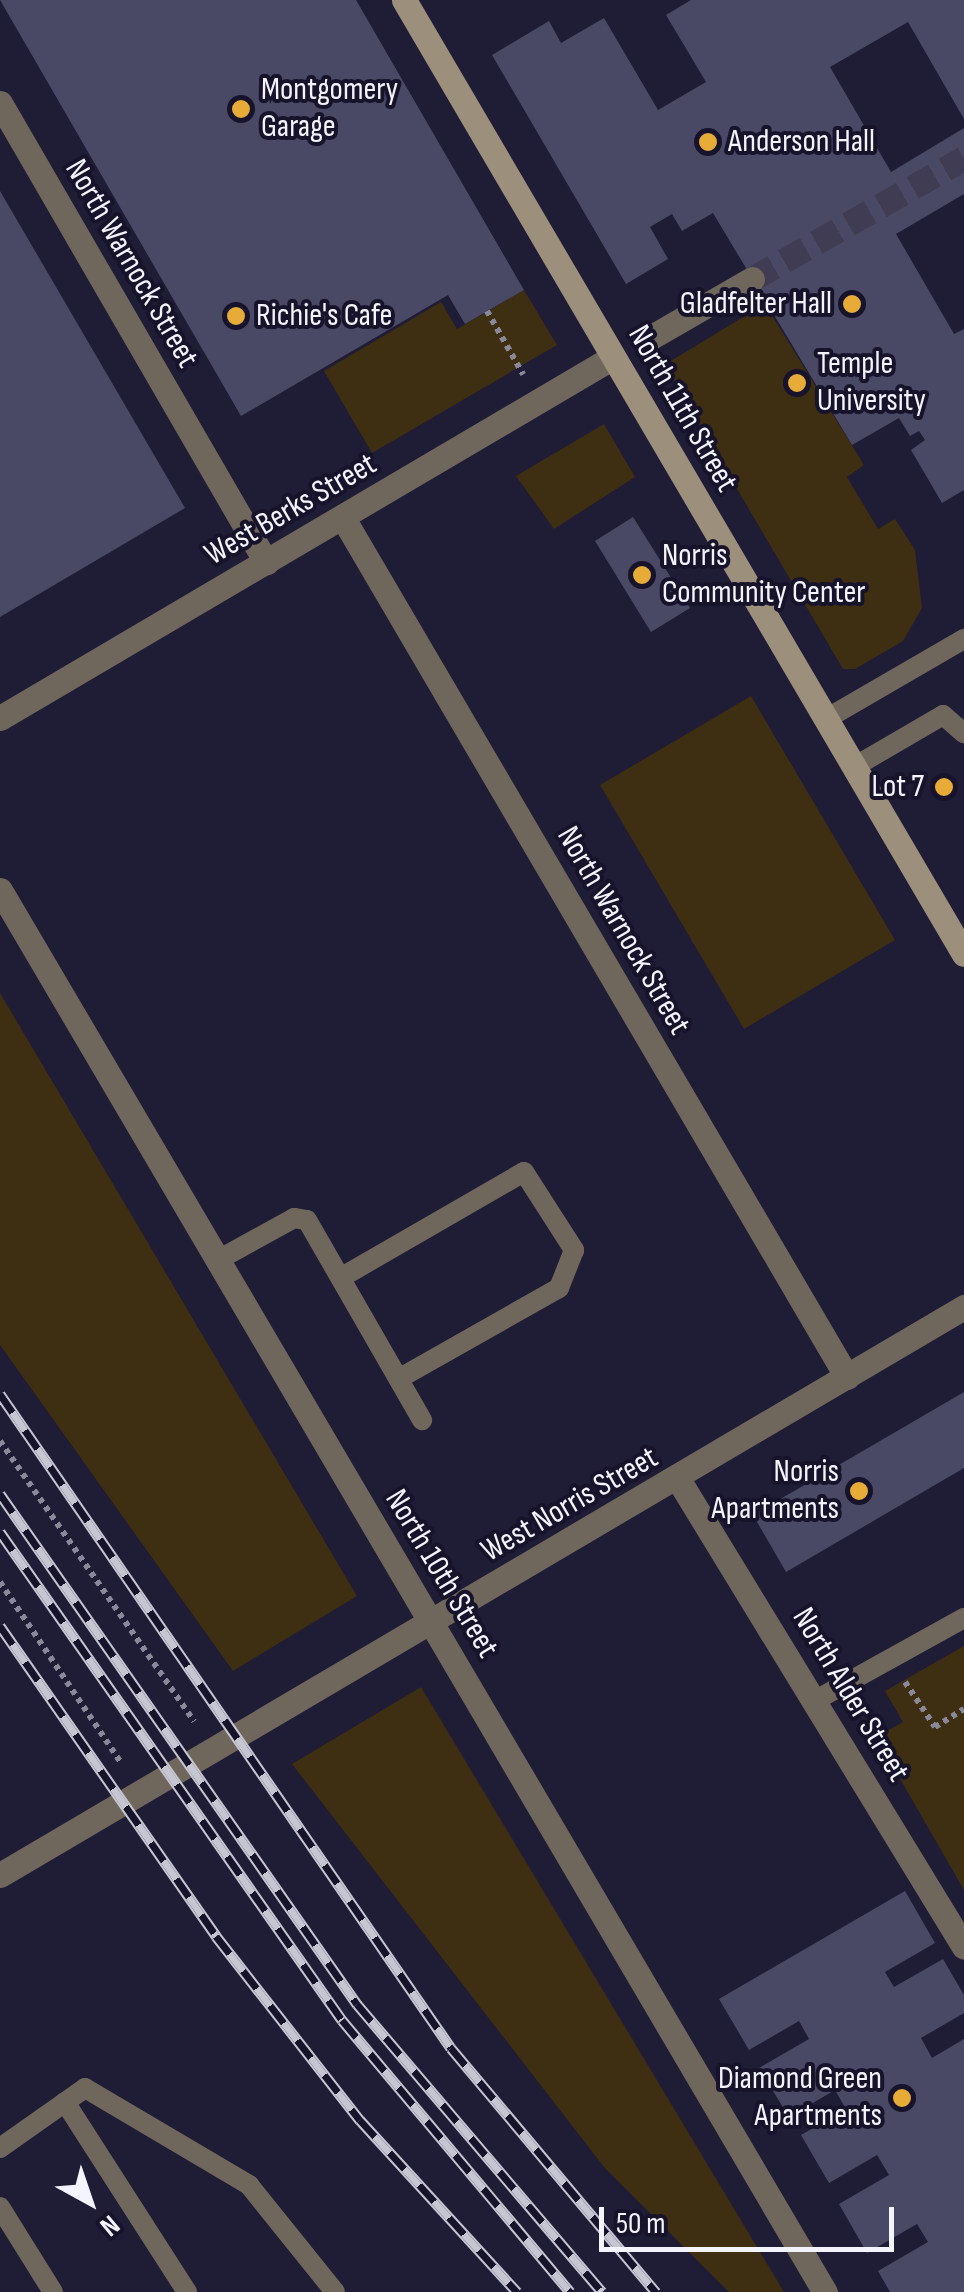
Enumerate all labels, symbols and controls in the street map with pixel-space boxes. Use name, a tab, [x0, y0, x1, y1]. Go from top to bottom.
place label: Montgomery Garage	[261, 72, 398, 147]
marker: Montgomery Garage	[230, 98, 252, 120]
place label: Anderson Hall	[728, 123, 875, 161]
marker: Anderson Hall	[697, 131, 719, 153]
street label: North Warnock Street	[56, 153, 206, 375]
place label: Gladfelter Hall	[680, 285, 832, 323]
marker: Gladfelter Hall	[841, 293, 863, 315]
place label: Richie's Cafe	[256, 297, 392, 335]
marker: Richie's Cafe	[225, 305, 247, 327]
street label: North 11th Street	[619, 319, 745, 499]
place label: Temple University	[817, 346, 926, 421]
marker: Temple University	[786, 372, 808, 394]
street label: West Berks Street	[198, 445, 384, 575]
place label: Norris Community Center	[662, 538, 865, 613]
marker: Norris Community Center	[631, 564, 653, 586]
place label: Lot 7	[872, 768, 924, 806]
marker: Lot 7	[933, 776, 955, 798]
street label: North Warnock Street	[548, 820, 698, 1042]
street label: West Norris Street	[475, 1439, 665, 1571]
place label: Norris Apartments	[711, 1454, 839, 1529]
marker: Norris Apartments	[848, 1480, 870, 1502]
street label: North 10th Street	[376, 1483, 506, 1665]
street label: North Alder Street	[783, 1601, 917, 1789]
place label: Diamond Green Apartments	[718, 2061, 882, 2136]
marker: Diamond Green Apartments	[891, 2087, 913, 2109]
north arrow	[40, 2152, 140, 2252]
scale bar	[604, 2187, 899, 2249]
text: 50 m	[616, 2206, 665, 2242]
text: N	[93, 2208, 126, 2243]

